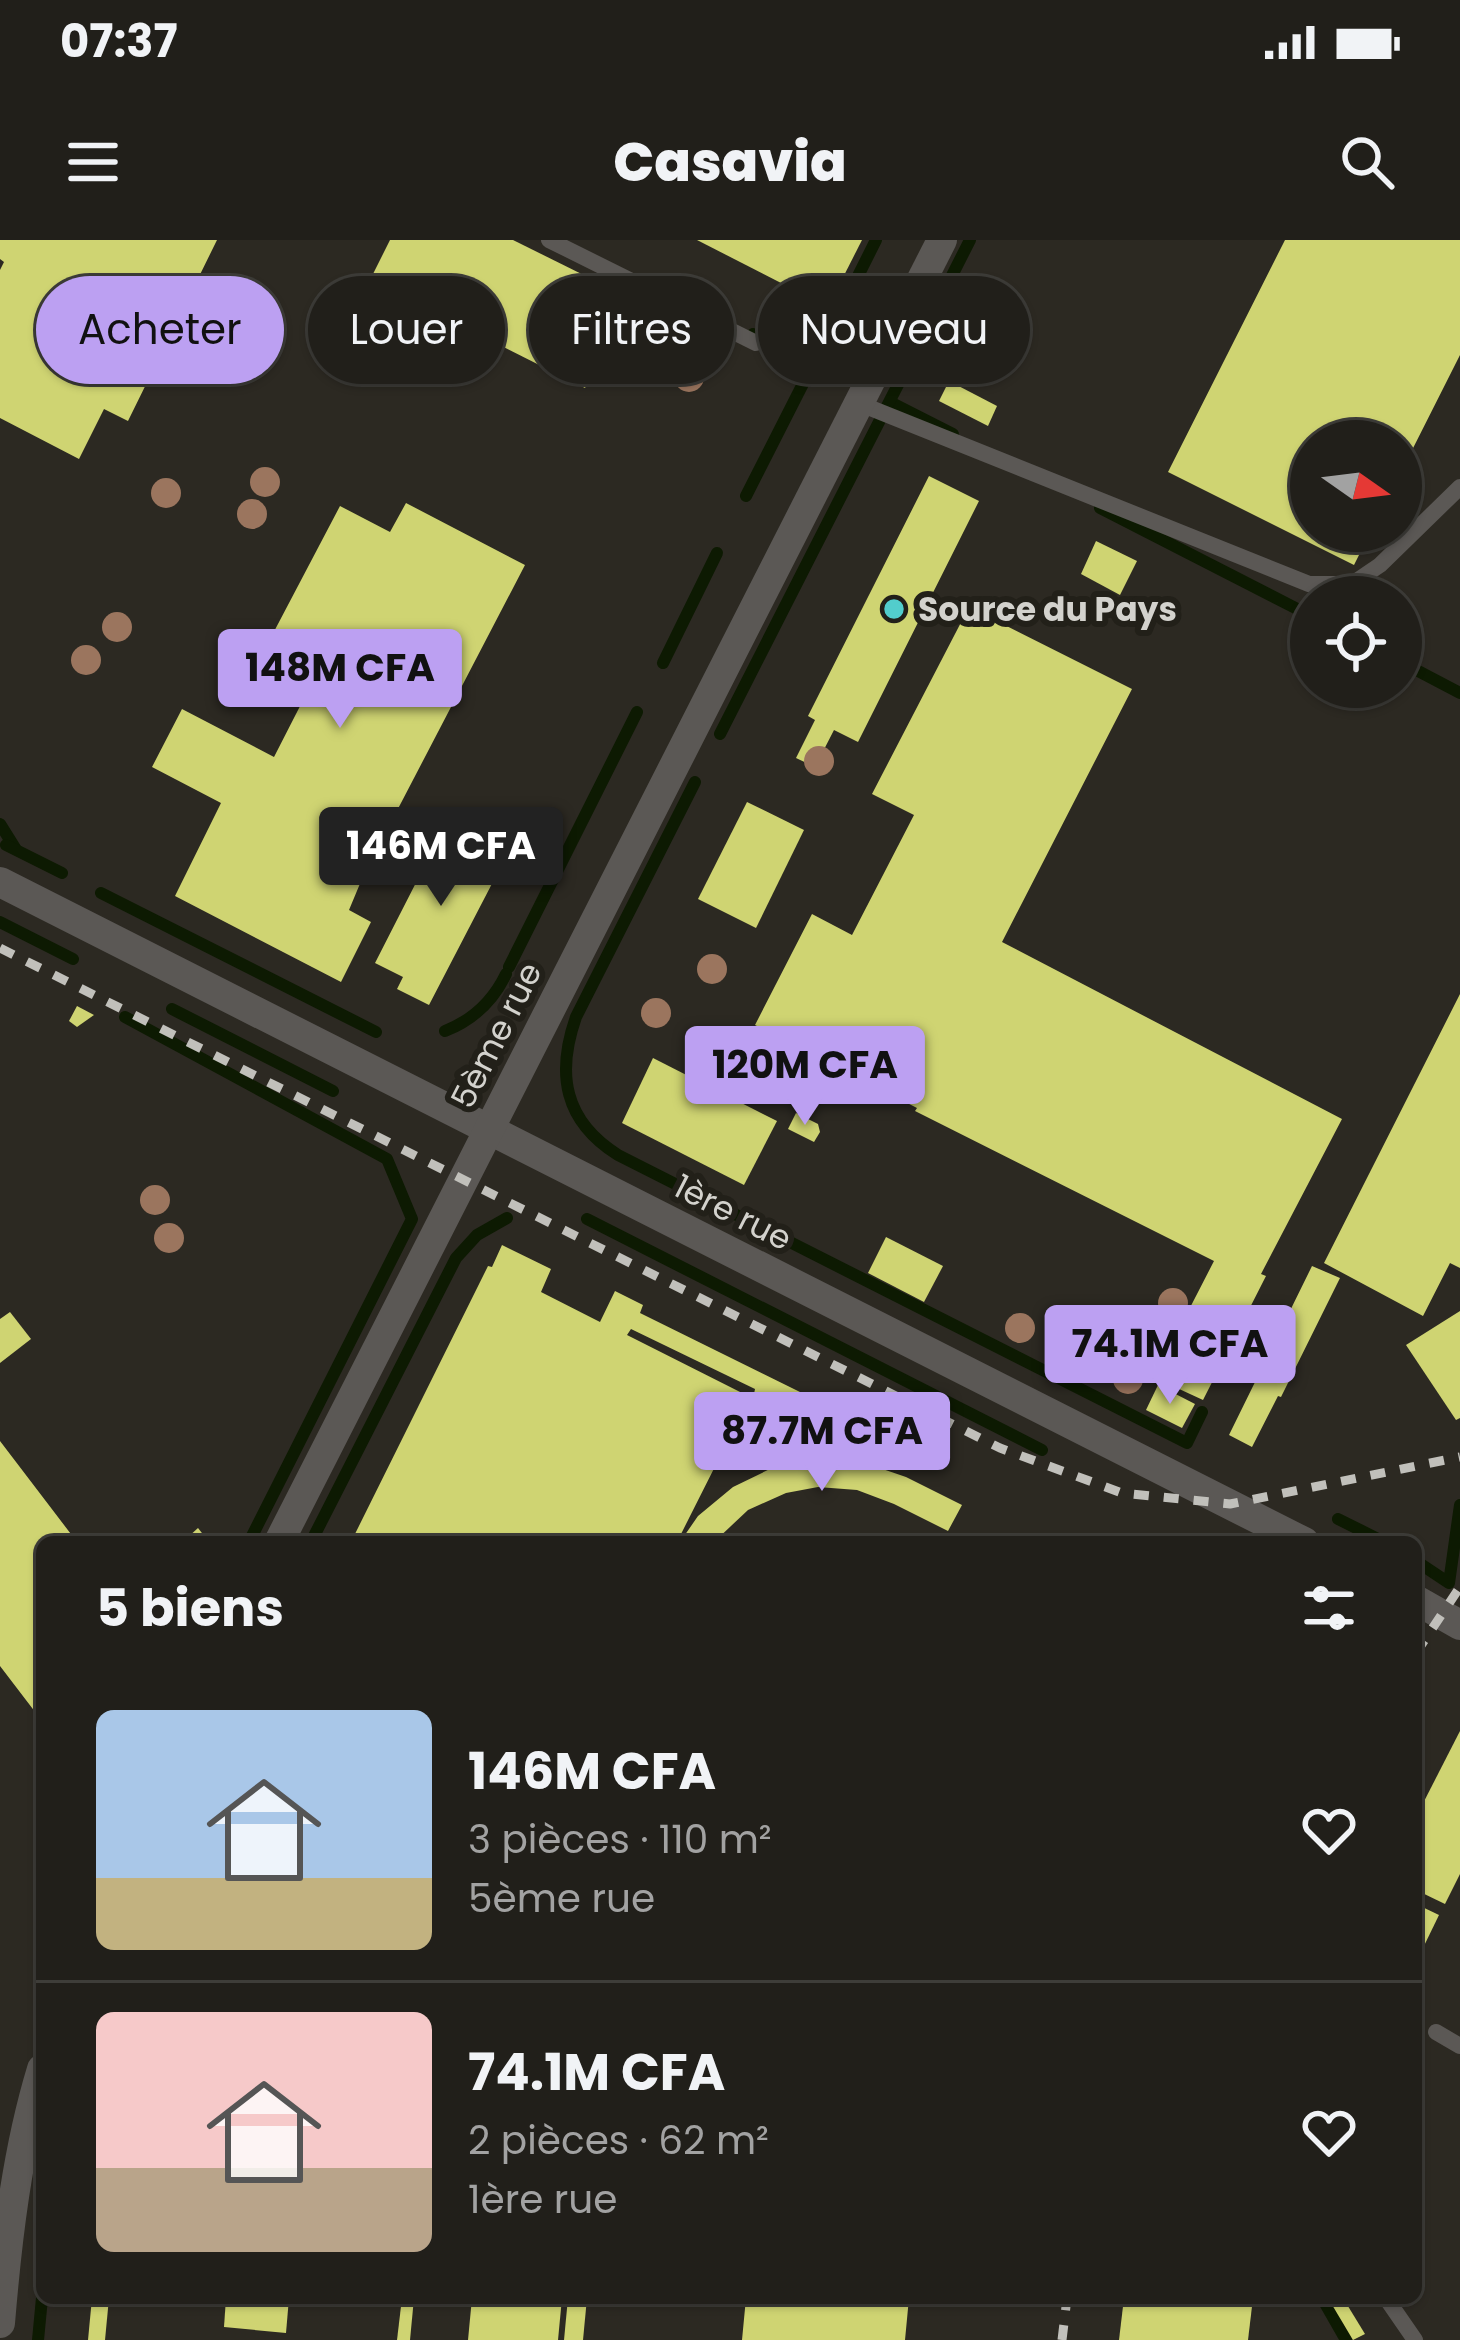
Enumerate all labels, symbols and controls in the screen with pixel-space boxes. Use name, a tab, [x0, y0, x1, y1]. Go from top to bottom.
text: 07:37	[60, 10, 178, 73]
text: Casavia	[613, 124, 847, 200]
icon: menu	[60, 129, 126, 195]
icon: search	[1334, 129, 1400, 195]
chip: Acheter	[36, 276, 284, 384]
chip: Louer	[308, 276, 505, 384]
chip: Filtres	[529, 276, 734, 384]
chip: Nouveau	[758, 276, 1030, 384]
north arrow	[1290, 420, 1422, 552]
map controls	[1290, 420, 1422, 708]
button: locate	[1290, 576, 1422, 708]
place label: Source du Pays	[918, 586, 1177, 633]
marker: Source du Pays	[881, 596, 907, 622]
pin: 148M CFA	[216, 629, 464, 731]
text: 148M CFA	[245, 640, 435, 695]
pin: 146M CFA	[317, 807, 565, 909]
text: 146M CFA	[346, 818, 536, 873]
street label: 5ème rue	[440, 954, 553, 1116]
pin: 120M CFA	[681, 1026, 929, 1128]
text: 120M CFA	[712, 1037, 898, 1092]
street label: 1ère rue	[666, 1163, 800, 1262]
pin: 74.1M CFA	[1033, 1305, 1307, 1407]
text: 74.1M CFA	[1072, 1316, 1268, 1371]
pin: 87.7M CFA	[685, 1392, 959, 1494]
text: 87.7M CFA	[721, 1403, 923, 1458]
text: 5 biens	[96, 1572, 284, 1644]
icon: filters	[1296, 1575, 1362, 1641]
text: 146M CFA	[468, 1735, 716, 1807]
icon: home	[192, 1758, 336, 1902]
icon: heart	[1296, 1797, 1362, 1863]
text: 3 pièces · 110 m²	[468, 1812, 772, 1867]
text: 5ème rue	[468, 1871, 655, 1926]
text: 74.1M CFA	[468, 2036, 725, 2108]
icon: home	[192, 2060, 336, 2204]
icon: heart	[1296, 2099, 1362, 2165]
text: 2 pièces · 62 m²	[468, 2113, 769, 2168]
text: 1ère rue	[468, 2172, 618, 2227]

